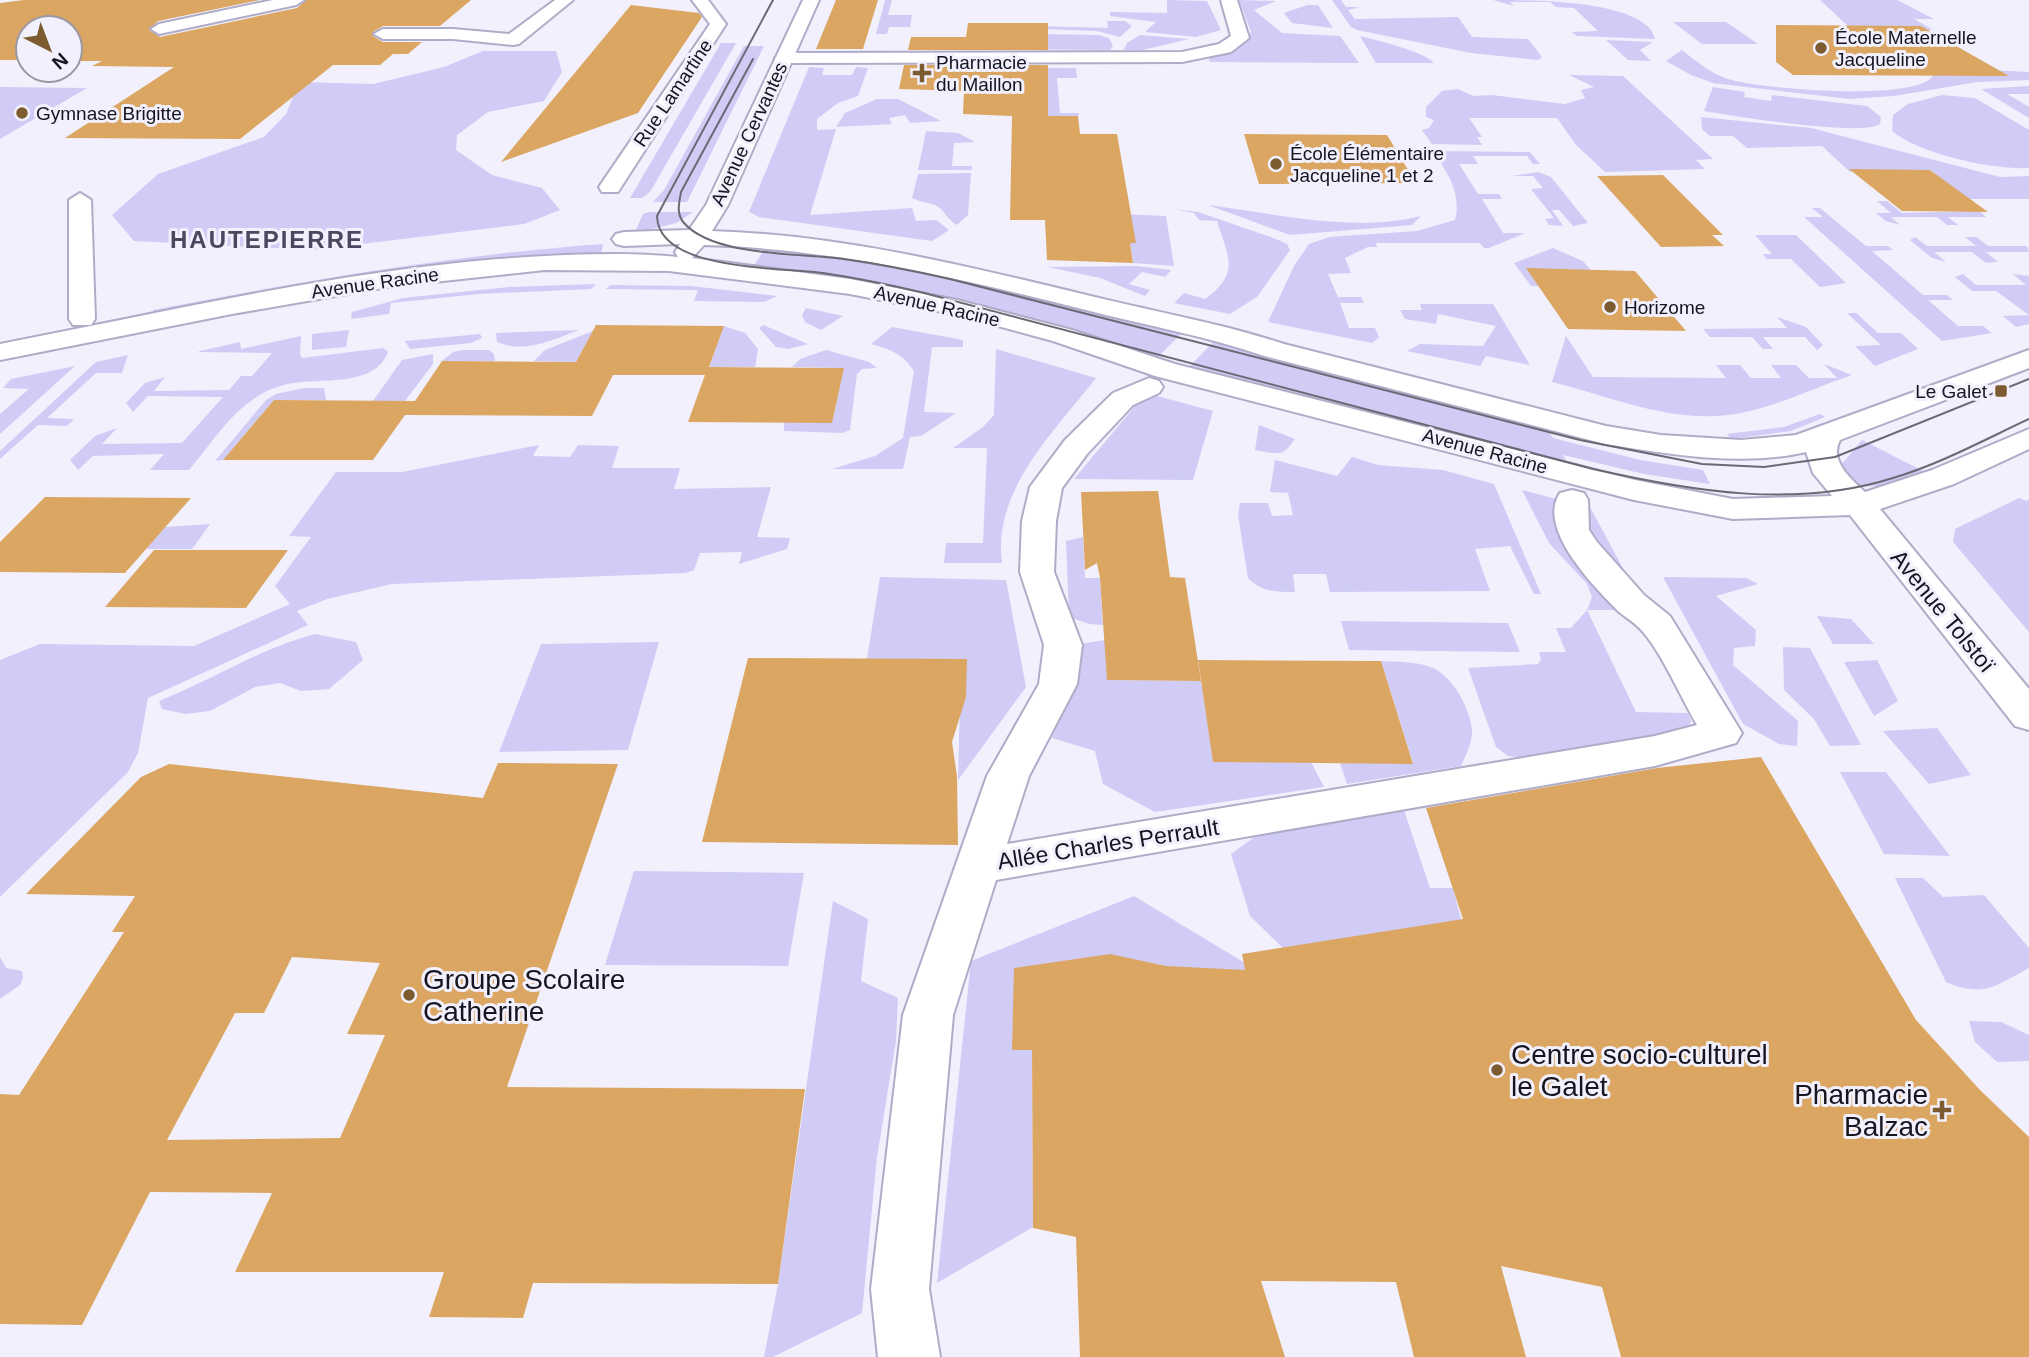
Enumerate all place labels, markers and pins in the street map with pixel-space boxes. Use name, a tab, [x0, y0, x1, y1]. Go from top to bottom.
place label: École Maternelle Jacqueline	[1835, 27, 1977, 70]
marker: École Maternelle Jacqueline	[1813, 40, 1829, 56]
place label: Pharmacie du Maillon	[936, 52, 1027, 95]
marker: Pharmacie du Maillon	[914, 65, 930, 81]
place label: Gymnase Brigitte	[36, 103, 182, 124]
marker: Gymnase Brigitte	[14, 105, 30, 121]
place label: École Élémentaire Jacqueline 1 et 2	[1290, 143, 1444, 186]
marker: École Élémentaire Jacqueline 1 et 2	[1268, 156, 1284, 172]
place label: Horizome	[1624, 297, 1705, 318]
marker: Horizome	[1602, 299, 1618, 315]
place label: Le Galet	[1915, 381, 1988, 402]
marker: Le Galet	[1993, 383, 2009, 399]
place label: Groupe Scolaire Catherine	[423, 964, 625, 1027]
marker: Groupe Scolaire Catherine	[401, 987, 417, 1003]
place label: Centre socio-culturel le Galet	[1511, 1039, 1768, 1102]
marker: Centre socio-culturel le Galet	[1489, 1062, 1505, 1078]
place label: Pharmacie Balzac	[1794, 1079, 1928, 1142]
marker: Pharmacie Balzac	[1934, 1102, 1950, 1118]

